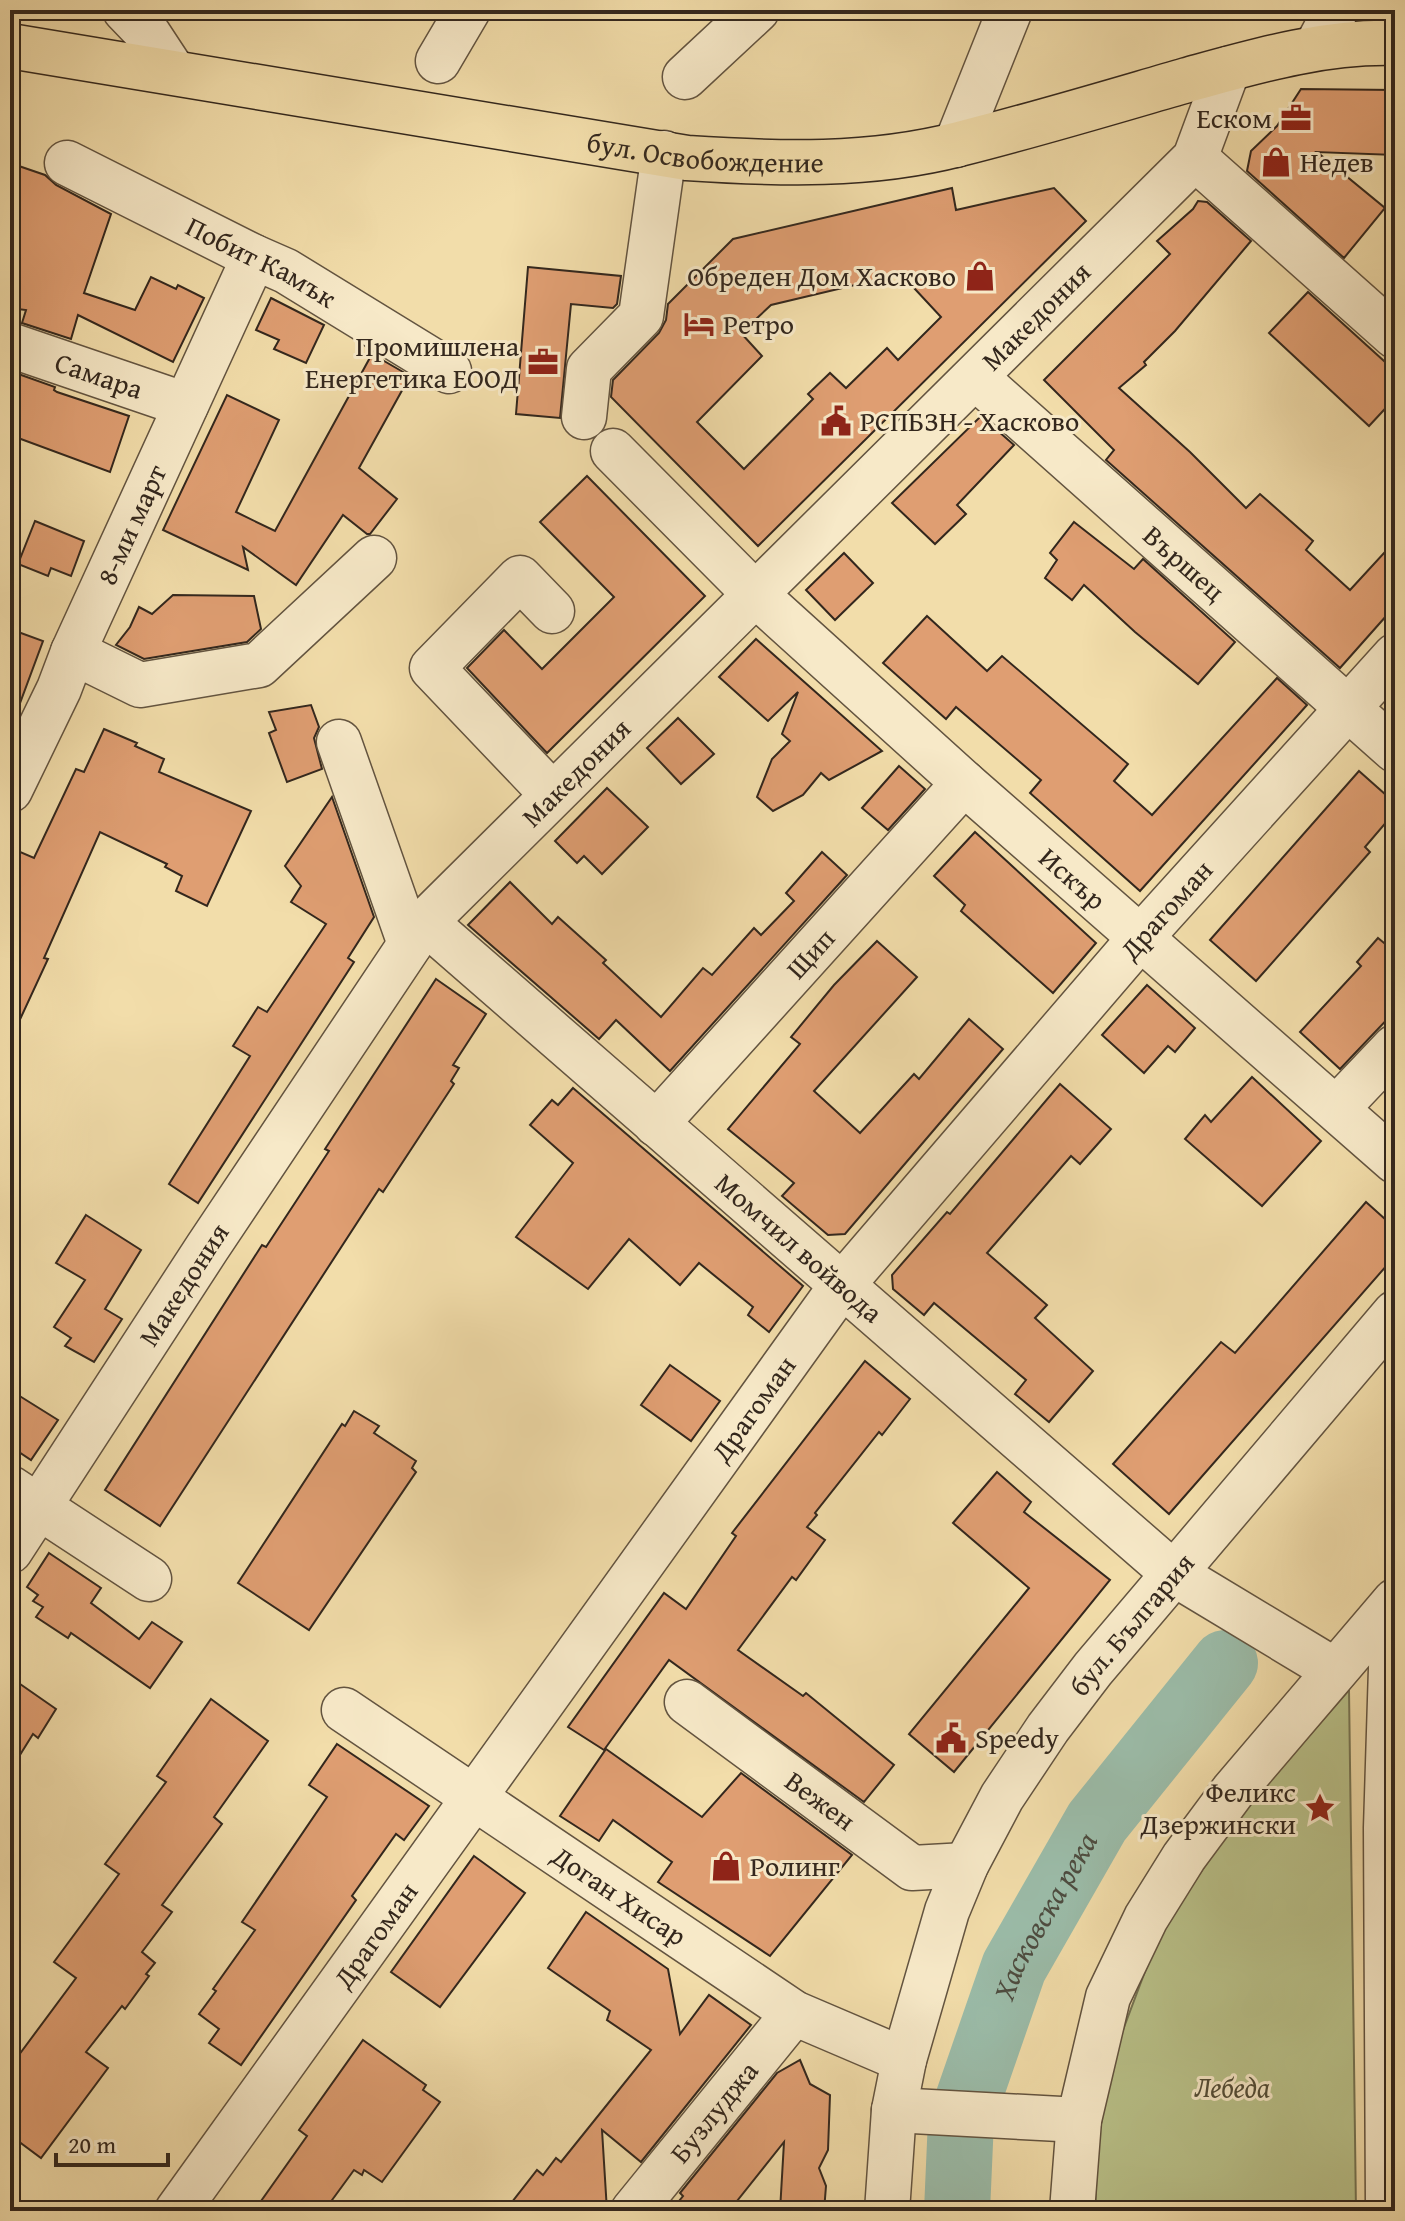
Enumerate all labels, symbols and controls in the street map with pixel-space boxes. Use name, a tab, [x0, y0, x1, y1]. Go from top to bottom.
place label: Еском	[1196, 97, 1272, 138]
office icon: Еском	[1279, 101, 1313, 135]
street label: бул. Освобождение	[584, 121, 824, 182]
place label: Недев	[1300, 141, 1374, 182]
shop icon: Недев	[1259, 145, 1293, 179]
street label: Побит Камък	[179, 205, 345, 318]
street label: Македония	[971, 252, 1099, 379]
place label: Обреден Дом Хасково	[687, 255, 956, 296]
shop icon: Обреден Дом Хасково	[963, 259, 997, 293]
place label: Ретро	[723, 303, 794, 344]
hotel icon: Ретро	[682, 307, 716, 341]
place label: Промишлена Енергетика ЕООД	[305, 325, 520, 398]
street label: Самара	[50, 341, 149, 409]
office icon: Промишлена Енергетика ЕООД	[526, 345, 560, 379]
place label: РСПБЗН - Хасково	[860, 400, 1079, 441]
public building icon: РСПБЗН - Хасково	[819, 404, 853, 438]
street label: 8-ми март	[86, 457, 176, 591]
street label: Вършец	[1135, 515, 1235, 610]
street label: Македония	[511, 708, 639, 836]
street label: Искър	[1030, 837, 1116, 919]
street label: Драгоман	[1109, 850, 1222, 969]
street label: Щип	[776, 918, 844, 988]
street label: Момчил войвода	[707, 1163, 893, 1332]
street label: Македония	[128, 1214, 238, 1354]
street label: Драгоман	[700, 1347, 805, 1471]
street label: бул. България	[1059, 1543, 1203, 1704]
place label: Speedy	[975, 1717, 1059, 1758]
public building icon: Speedy	[934, 1721, 968, 1755]
street label: Вежен	[777, 1760, 865, 1840]
place label: Феликс Дзержински	[1140, 1771, 1296, 1844]
place icon: Феликс Дзержински	[1303, 1791, 1337, 1825]
water label: Хасковска река	[981, 1824, 1108, 2007]
street label: Доган Хисар	[543, 1834, 695, 1955]
place label: Ролинг	[750, 1845, 840, 1886]
shop icon: Ролинг	[709, 1849, 743, 1883]
street label: Драгоман	[322, 1873, 427, 1997]
street label: Бузлуджа	[659, 2051, 768, 2171]
park label: Лебеда	[1194, 2066, 1270, 2107]
scale bar	[56, 2117, 168, 2167]
text: 20 m	[68, 2127, 116, 2162]

